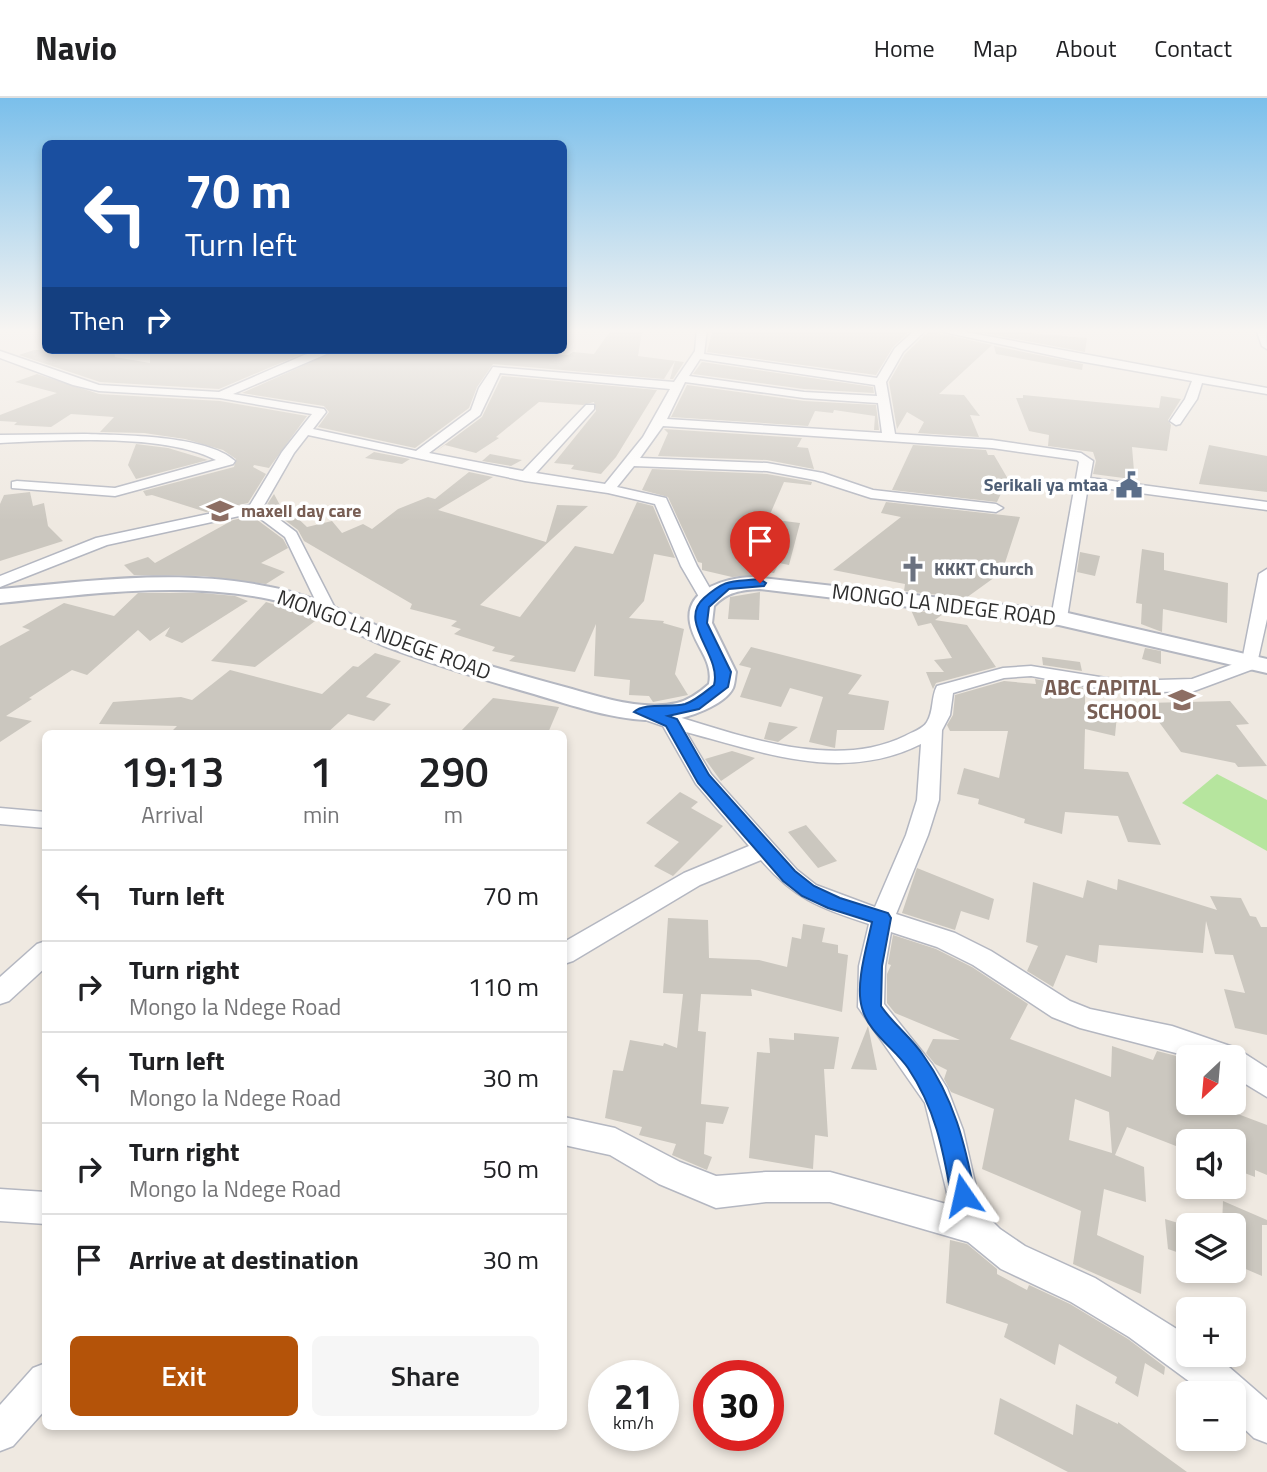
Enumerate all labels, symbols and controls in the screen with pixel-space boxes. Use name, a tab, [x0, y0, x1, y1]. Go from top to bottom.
text: Navio	[35, 23, 117, 73]
text: Home	[874, 30, 935, 66]
text: Map	[973, 30, 1018, 66]
text: About	[1056, 30, 1116, 66]
text: Contact	[1154, 30, 1232, 66]
text: 70 m	[185, 152, 292, 227]
icon: left	[70, 168, 161, 259]
text: Turn left	[185, 220, 297, 268]
text: Then	[70, 301, 125, 340]
icon: right	[139, 301, 177, 339]
public building icon: Serikali ya mtaa	[1114, 470, 1144, 500]
place label: Serikali ya mtaa	[984, 471, 1108, 498]
school or university icon: maxell day care	[205, 496, 235, 526]
place label: maxell day care	[241, 497, 362, 524]
pin	[730, 511, 790, 583]
icon: arrive	[741, 522, 779, 560]
church icon: KKKT Church	[898, 554, 928, 584]
place label: KKKT Church	[934, 555, 1034, 582]
street label: MONGO LA NDEGE ROAD	[830, 574, 1058, 634]
street label: MONGO LA NDEGE ROAD	[273, 580, 496, 688]
place label: ABC CAPITAL SCHOOL	[1044, 671, 1161, 727]
school or university icon: ABC CAPITAL SCHOOL	[1167, 685, 1197, 715]
text: 19:13	[120, 739, 225, 803]
text: 1	[310, 739, 333, 803]
text: 290	[418, 739, 489, 803]
text: Arrival	[141, 797, 204, 832]
text: min	[303, 797, 340, 832]
text: m	[444, 797, 463, 832]
text: Turn left	[129, 876, 224, 915]
text: 70 m	[482, 876, 539, 915]
icon: left	[70, 877, 108, 915]
text: Turn right	[129, 950, 240, 989]
text: 110 m	[468, 967, 539, 1006]
icon: right	[70, 968, 108, 1006]
text: Mongo la Ndege Road	[129, 989, 341, 1024]
text: Turn left	[129, 1041, 224, 1080]
north arrow	[1176, 1045, 1246, 1115]
map controls	[1176, 1045, 1246, 1451]
text: 30 m	[482, 1058, 539, 1097]
icon: left	[70, 1059, 108, 1097]
text: Mongo la Ndege Road	[129, 1080, 341, 1115]
button: sound	[1176, 1129, 1246, 1199]
text: Turn right	[129, 1132, 240, 1171]
text: 50 m	[482, 1149, 539, 1188]
icon: right	[70, 1150, 108, 1188]
position arrow	[926, 1158, 1000, 1232]
text: Mongo la Ndege Road	[129, 1171, 341, 1206]
button: layers	[1176, 1213, 1246, 1283]
text: Arrive at destination	[129, 1240, 359, 1279]
text: 30 m	[482, 1240, 539, 1279]
icon: arrive	[70, 1241, 108, 1279]
button: +	[1176, 1297, 1246, 1367]
button: Exit	[70, 1336, 298, 1416]
button: Share	[312, 1336, 539, 1416]
speed limit sign: 30	[693, 1360, 784, 1451]
text: 21	[614, 1369, 653, 1423]
button: −	[1176, 1381, 1246, 1451]
text: km/h	[613, 1409, 654, 1436]

